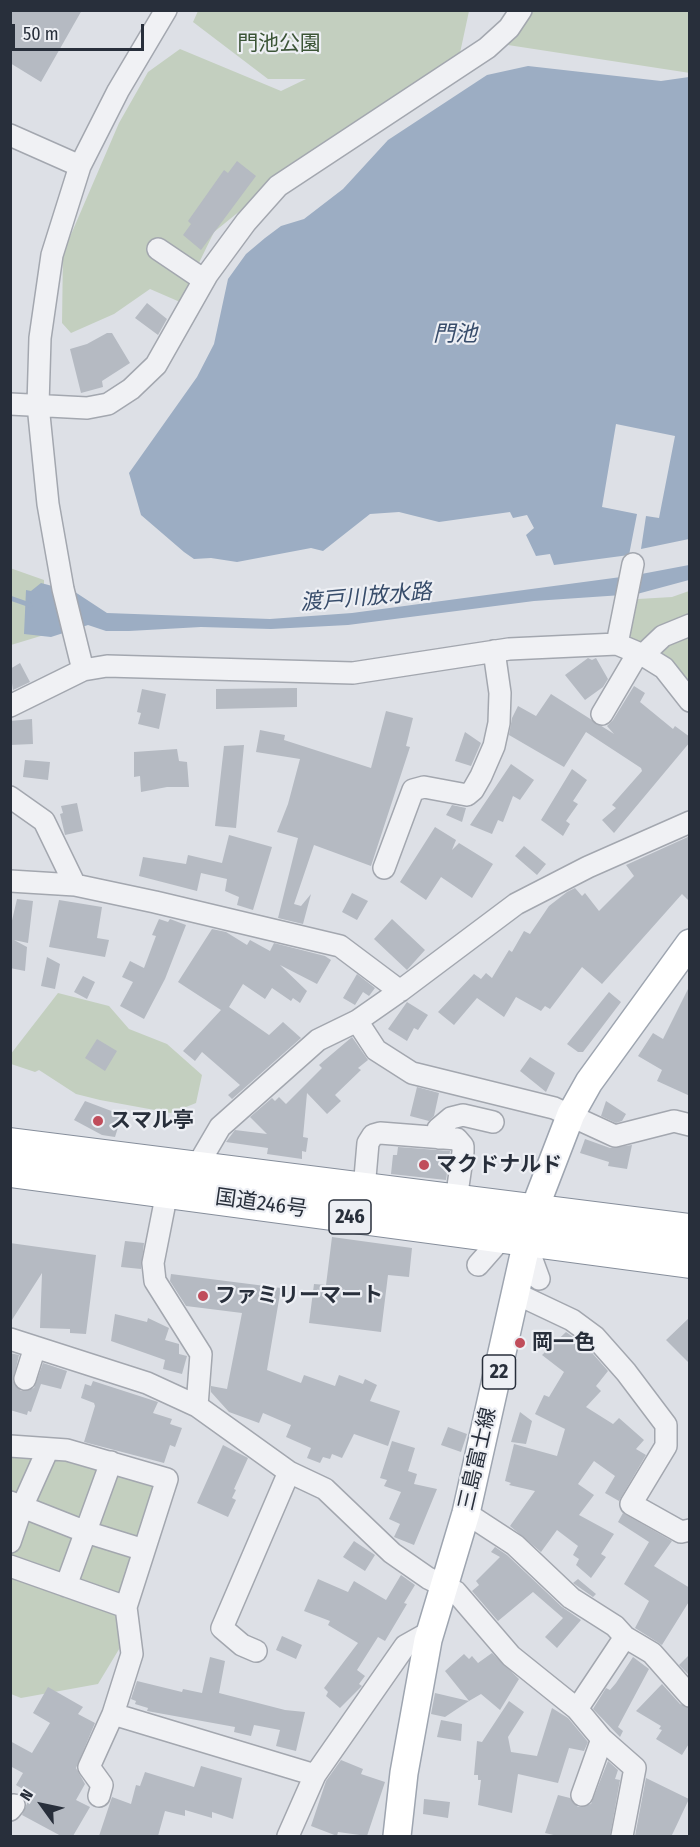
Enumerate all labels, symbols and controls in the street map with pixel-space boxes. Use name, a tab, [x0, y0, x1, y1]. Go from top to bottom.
scale bar	[15, 12, 147, 50]
text: 50 m	[23, 23, 59, 45]
park label: 門池公園	[237, 31, 321, 57]
water label: 門池	[433, 322, 477, 348]
water label: 渡戸川放水路	[299, 579, 433, 617]
place label: スマル亭	[110, 1108, 194, 1134]
marker: スマル亭	[91, 1114, 105, 1128]
place label: マクドナルド	[436, 1152, 562, 1178]
marker: マクドナルド	[417, 1158, 431, 1172]
street label: 国道246号	[213, 1185, 309, 1223]
road number: 246	[329, 1200, 371, 1234]
place label: ファミリーマート	[215, 1283, 383, 1309]
marker: ファミリーマート	[196, 1289, 210, 1303]
place label: 岡一色	[532, 1330, 595, 1356]
marker: 岡一色	[513, 1336, 527, 1350]
road number: 22	[482, 1355, 516, 1389]
street label: 三島富士線	[454, 1405, 502, 1513]
north arrow	[12, 1775, 72, 1835]
text: N	[16, 1786, 37, 1804]

